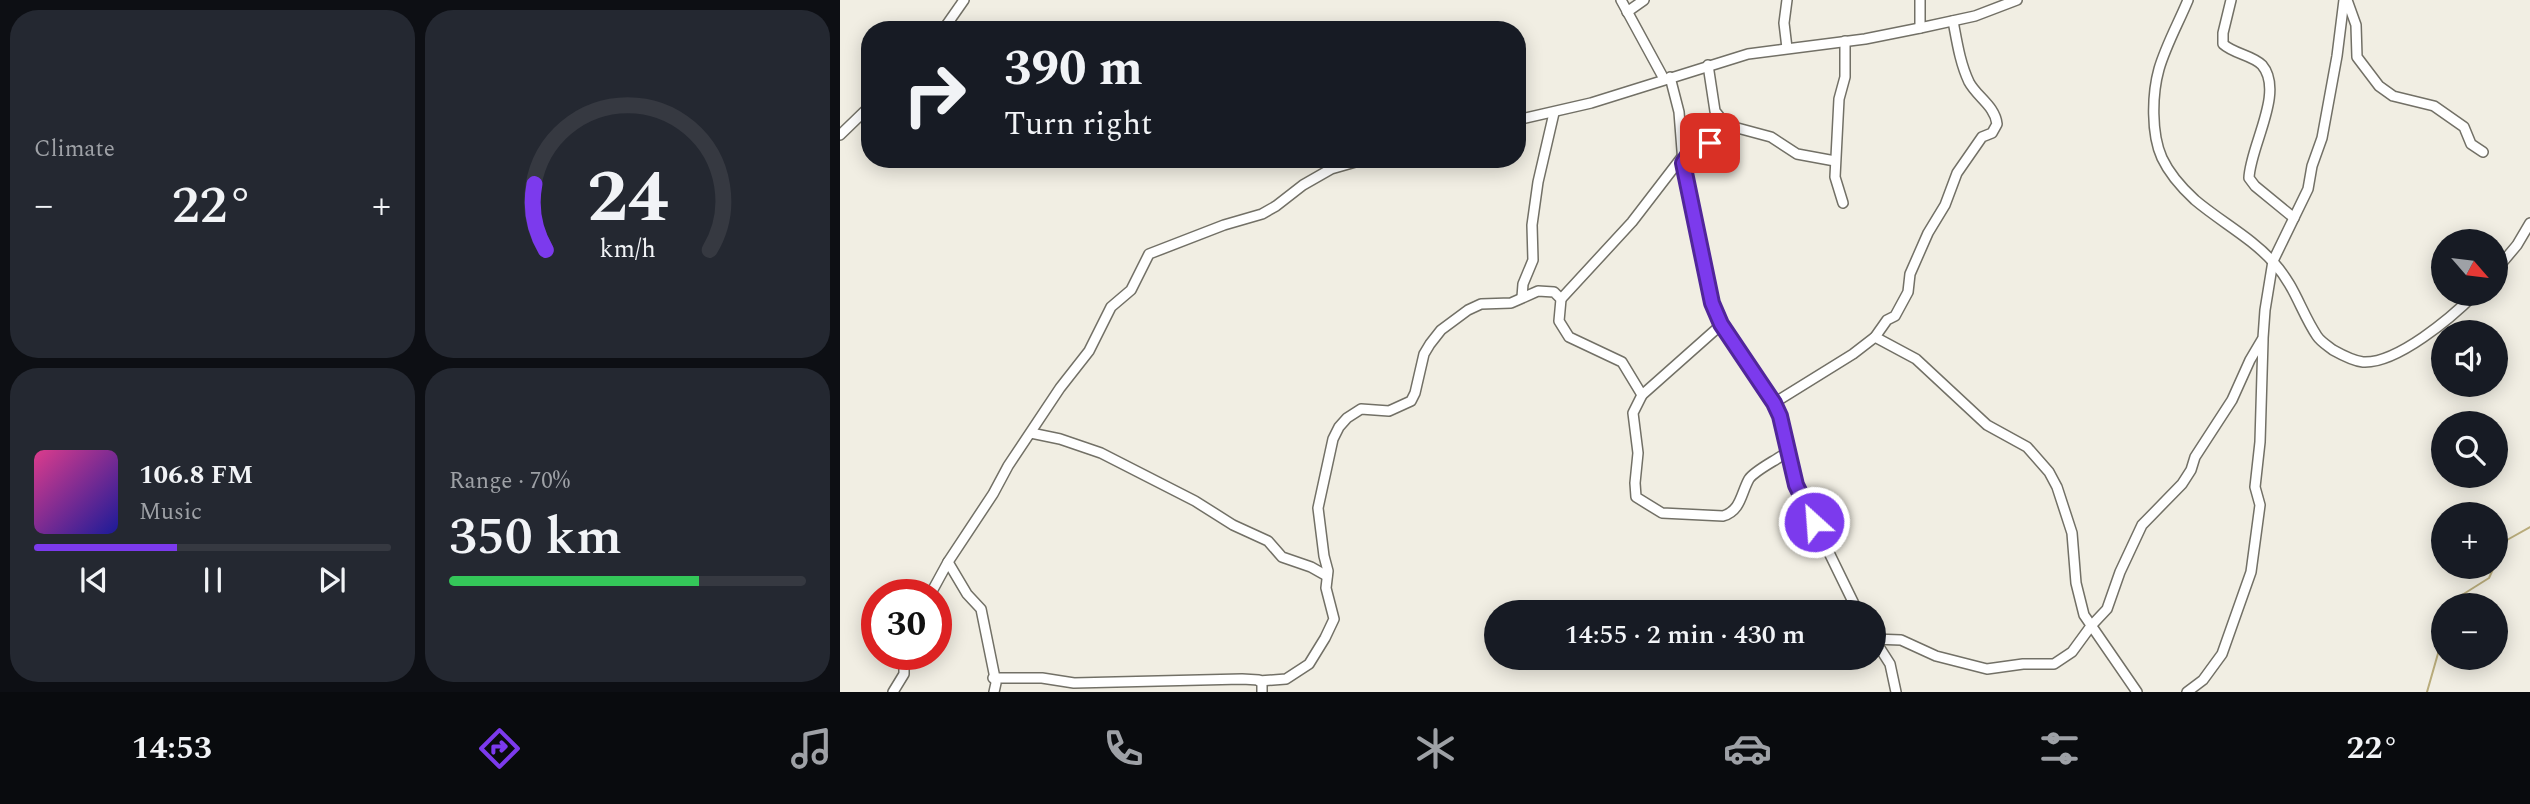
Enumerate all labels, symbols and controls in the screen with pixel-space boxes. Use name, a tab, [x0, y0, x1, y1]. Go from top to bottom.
text: 390 m	[1004, 32, 1143, 107]
icon: right	[889, 49, 980, 140]
text: Turn right	[1004, 100, 1152, 149]
pin	[1680, 113, 1740, 173]
icon: arrive	[1691, 124, 1729, 162]
text: Climate	[34, 132, 115, 167]
text: 24	[587, 143, 668, 254]
text: 22°	[172, 167, 253, 246]
text: −	[34, 177, 53, 235]
text: +	[372, 177, 391, 235]
north arrow	[2431, 229, 2508, 306]
map controls	[2431, 229, 2508, 670]
text: km/h	[599, 231, 656, 269]
button: sound	[2431, 320, 2508, 397]
button: search	[2431, 411, 2508, 488]
text: 106.8 FM	[139, 455, 253, 495]
text: Range · 70%	[449, 464, 570, 499]
position arrow	[1777, 485, 1851, 559]
text: Music	[139, 495, 202, 530]
text: 350 km	[449, 498, 622, 577]
button: +	[2431, 502, 2508, 579]
icon: previous	[75, 561, 113, 599]
icon: pause	[194, 561, 232, 599]
icon: next	[313, 561, 351, 599]
speed limit sign: 30	[861, 579, 952, 670]
button: −	[2431, 593, 2508, 670]
text: 14:55 · 2 min · 430 m	[1565, 615, 1805, 655]
text: 14:53	[131, 724, 212, 773]
icon: directions	[475, 724, 524, 773]
icon: music	[787, 724, 836, 773]
icon: phone	[1099, 724, 1148, 773]
icon: climate	[1411, 724, 1460, 773]
icon: car	[1723, 724, 1772, 773]
icon: filters	[2035, 724, 2084, 773]
text: 22°	[2347, 724, 2398, 773]

